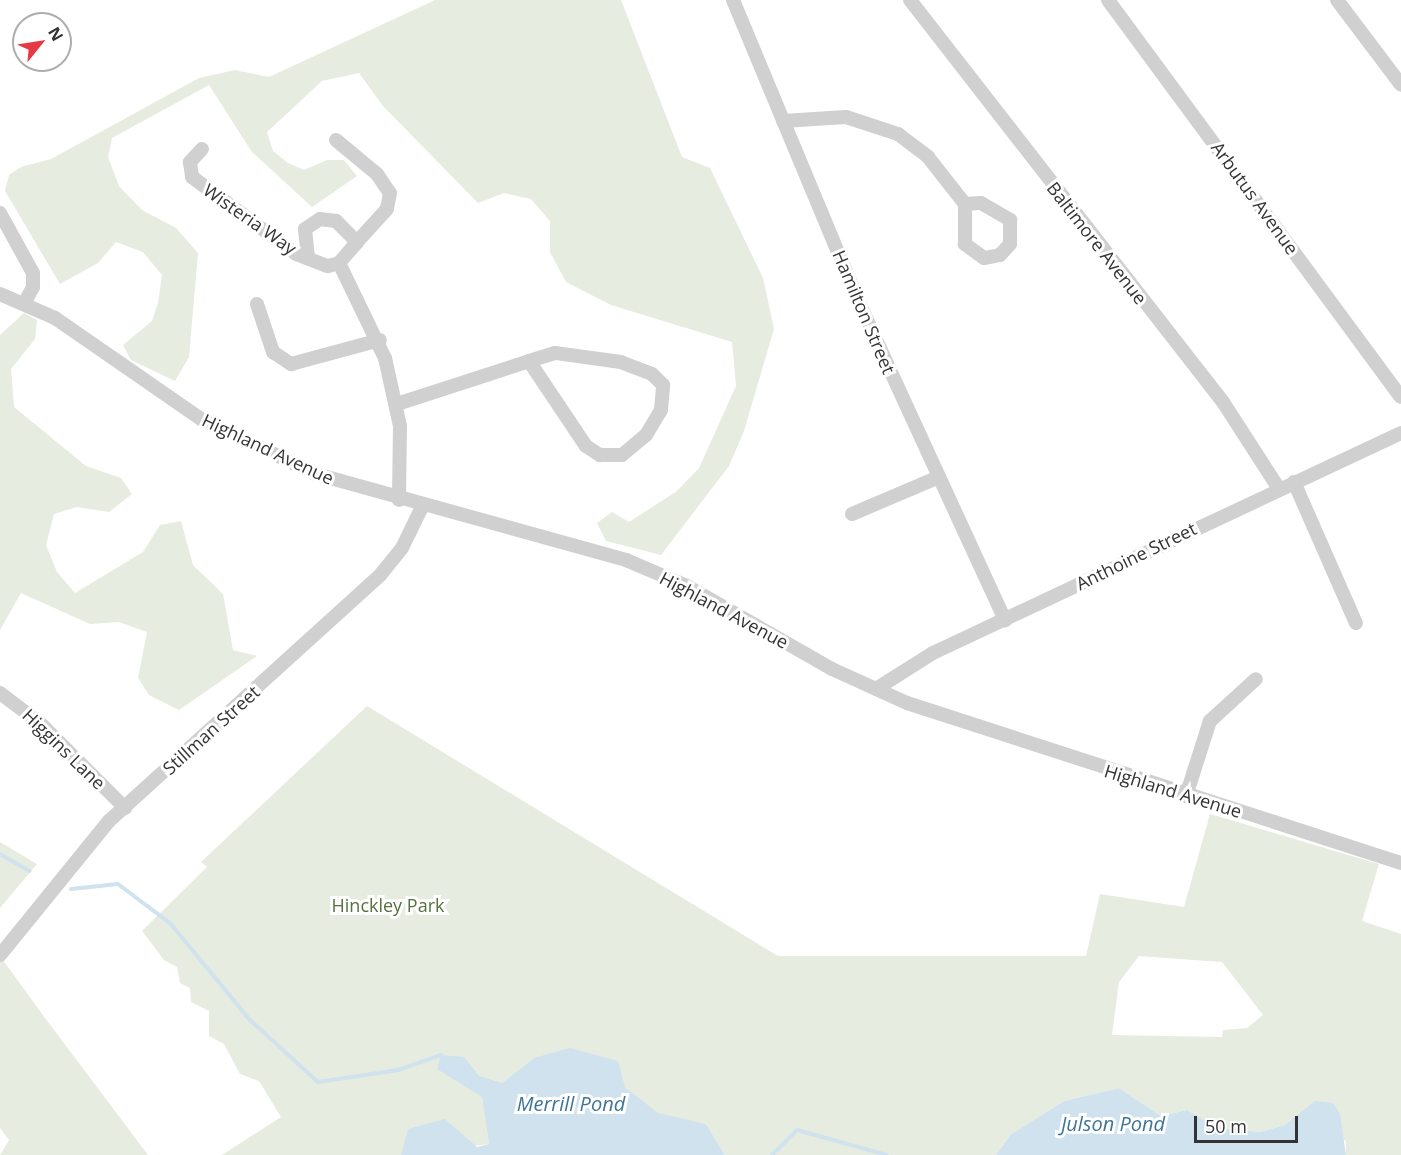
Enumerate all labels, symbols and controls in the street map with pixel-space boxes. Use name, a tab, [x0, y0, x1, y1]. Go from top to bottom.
north arrow	[12, 12, 72, 72]
text: N	[43, 23, 69, 45]
street label: Arbutus Avenue	[1207, 137, 1303, 259]
street label: Baltimore Avenue	[1042, 177, 1152, 309]
street label: Wisteria Way	[199, 179, 301, 259]
street label: Hamilton Street	[828, 247, 900, 377]
street label: Highland Avenue	[199, 409, 337, 489]
street label: Anthoine Street	[1072, 518, 1200, 594]
street label: Highland Avenue	[656, 567, 792, 653]
street label: Stillman Street	[158, 681, 264, 779]
street label: Higgins Lane	[18, 704, 110, 794]
street label: Highland Avenue	[1102, 760, 1244, 822]
park label: Hinckley Park	[332, 894, 444, 916]
water label: Merrill Pond	[517, 1091, 625, 1115]
scale bar	[1197, 1104, 1300, 1142]
water label: Julson Pond	[1061, 1111, 1165, 1135]
text: 50 m	[1205, 1114, 1247, 1138]

